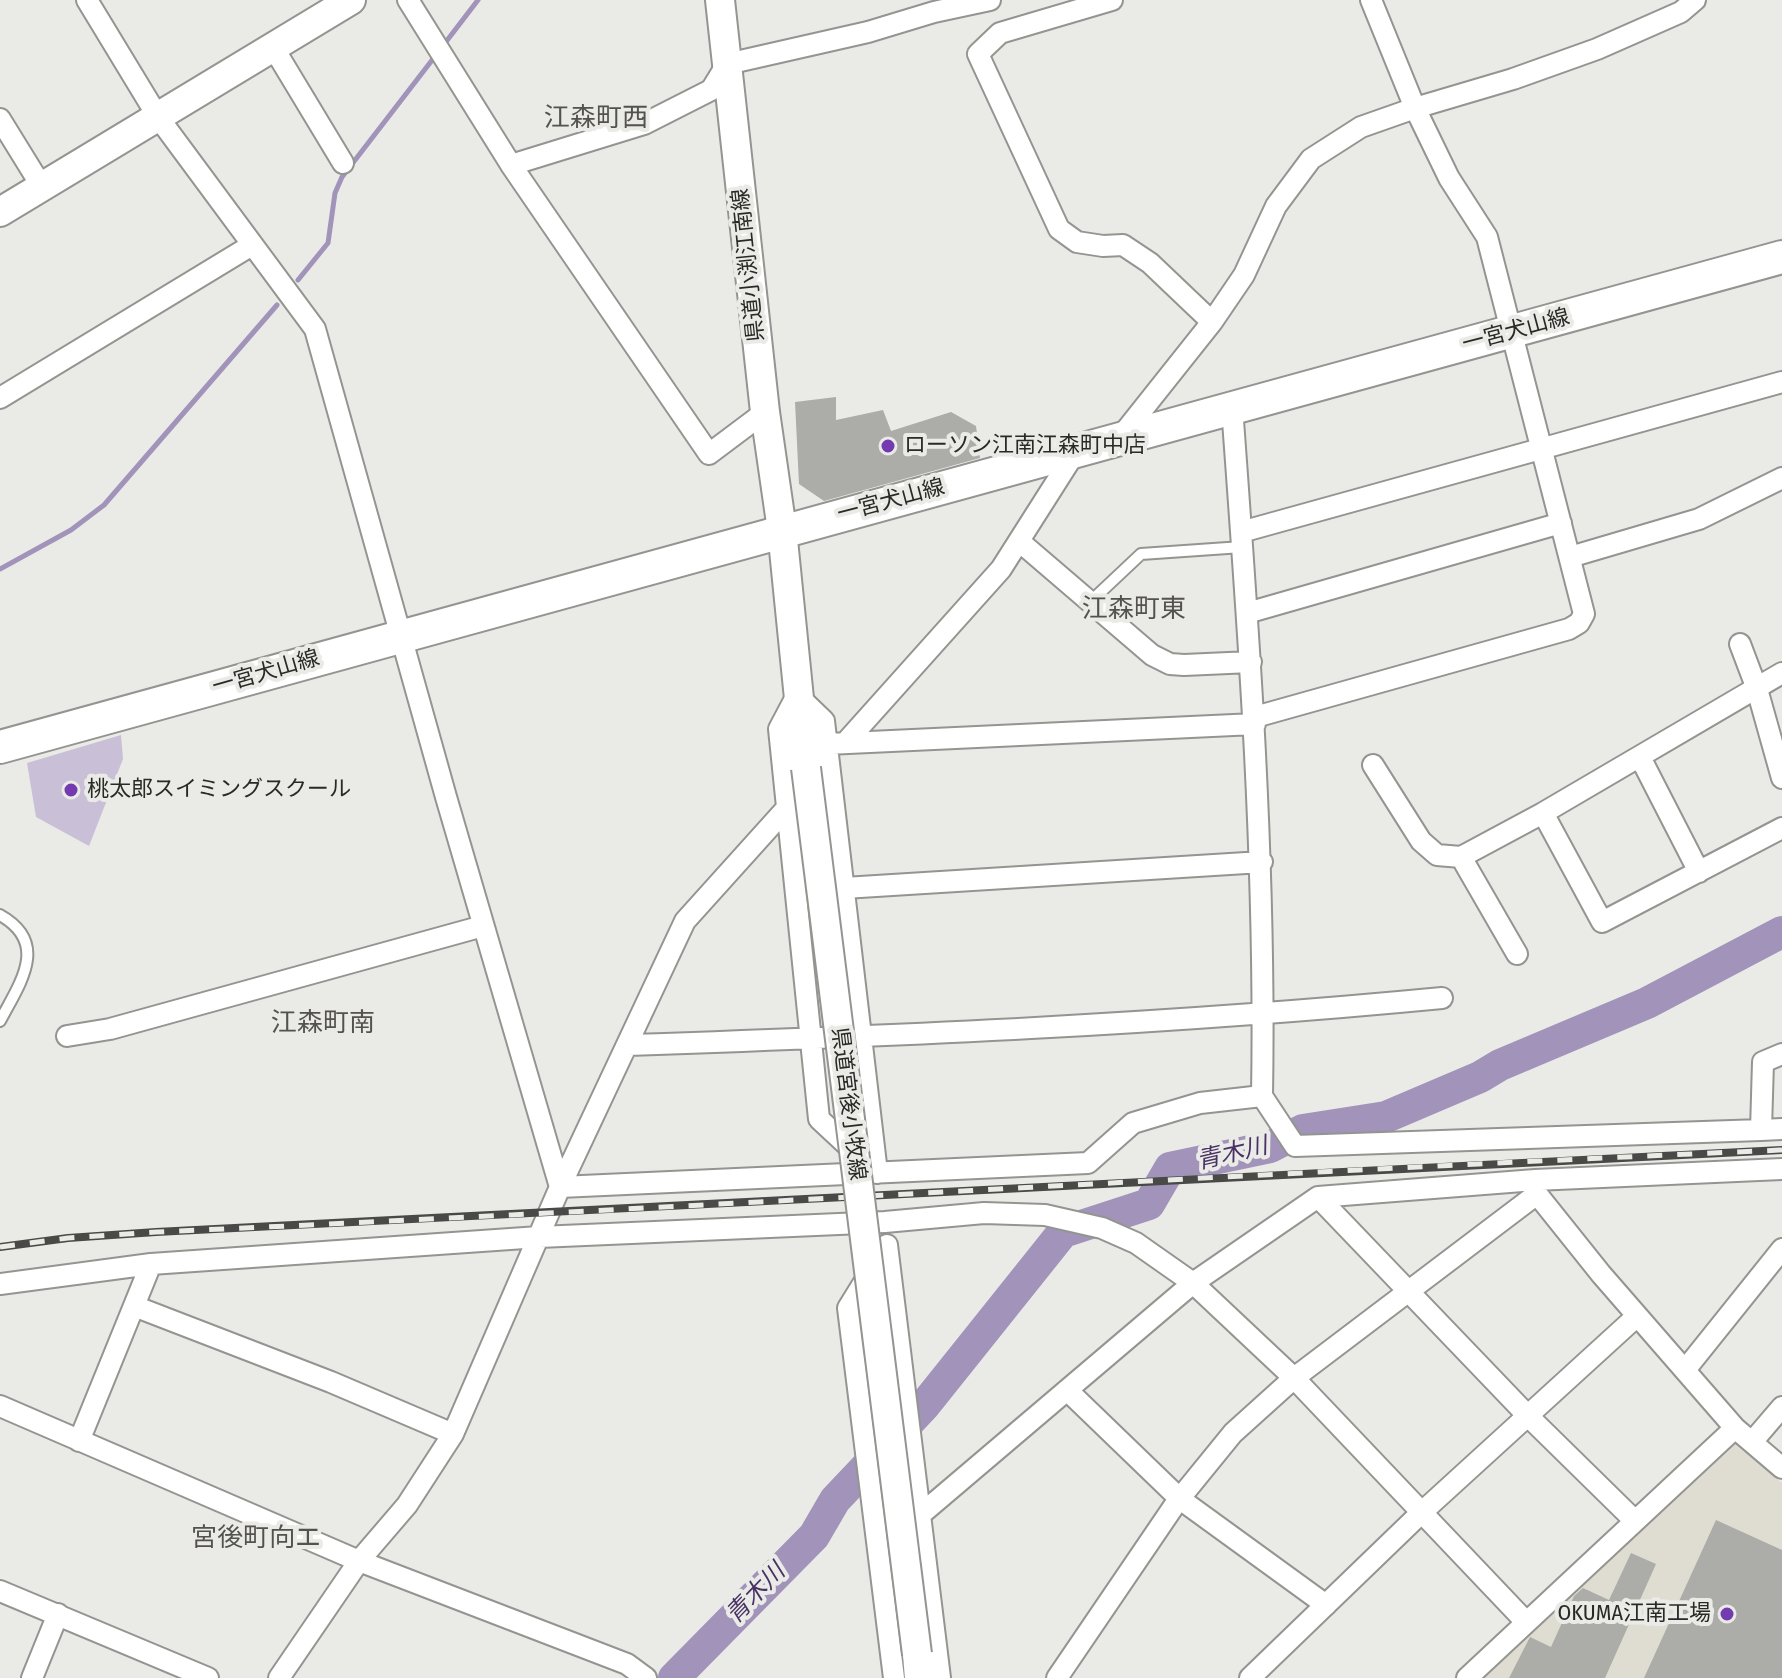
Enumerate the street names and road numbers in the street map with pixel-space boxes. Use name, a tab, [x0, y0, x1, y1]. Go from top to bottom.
street label: 県道小渕江南線	[728, 187, 770, 343]
street label: 一宮犬山線	[1459, 304, 1573, 358]
street label: 一宮犬山線	[834, 474, 948, 528]
street label: 一宮犬山線	[209, 645, 323, 701]
street label: 県道宮後小牧線	[826, 1026, 870, 1182]

